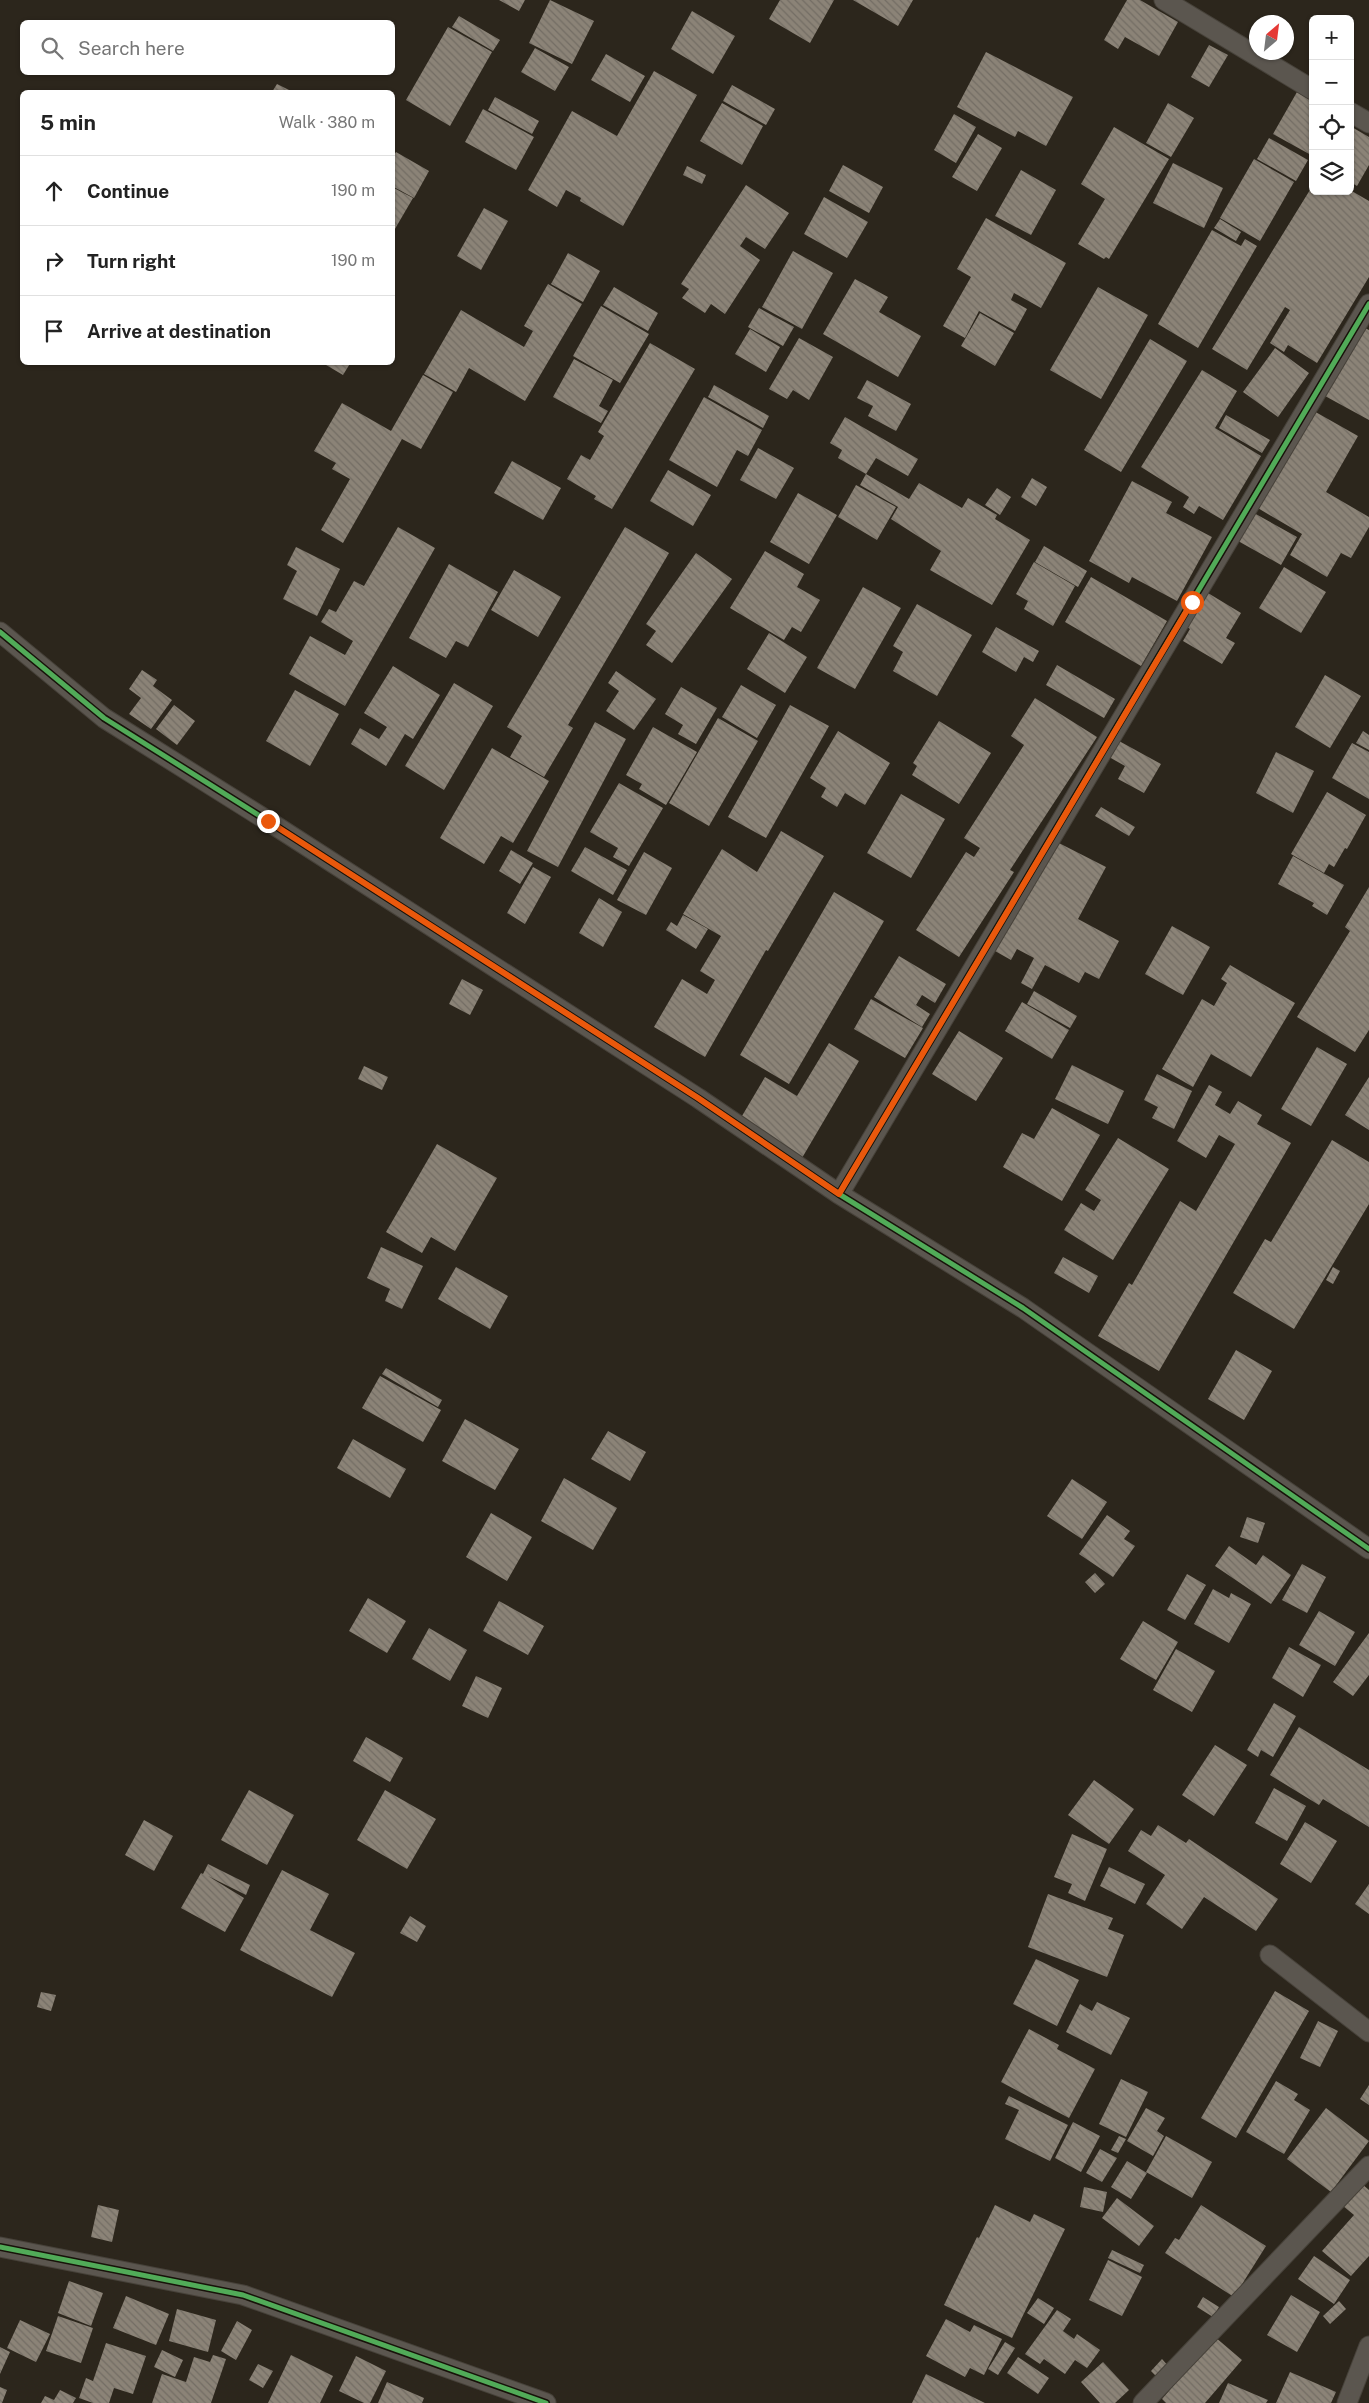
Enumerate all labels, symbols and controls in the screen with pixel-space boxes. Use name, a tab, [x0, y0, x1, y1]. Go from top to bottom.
north arrow	[1249, 15, 1294, 60]
map controls	[1309, 15, 1354, 195]
button: +	[1309, 15, 1354, 60]
search box	[20, 20, 395, 75]
icon: search	[38, 34, 66, 62]
text: Search here	[78, 37, 185, 59]
button: −	[1309, 60, 1354, 105]
button: locate	[1309, 105, 1354, 150]
text: 5 min	[40, 110, 96, 135]
text: Walk · 380 m	[279, 113, 375, 132]
button: layers	[1309, 150, 1354, 195]
icon: ahead	[40, 177, 68, 205]
text: Continue	[87, 180, 169, 202]
text: 190 m	[331, 181, 375, 200]
icon: right	[40, 247, 68, 275]
text: Turn right	[87, 250, 176, 272]
text: 190 m	[331, 251, 375, 270]
icon: arrive	[40, 317, 68, 345]
text: Arrive at destination	[87, 320, 271, 342]
route start	[1181, 591, 1204, 614]
route end	[257, 810, 280, 833]

